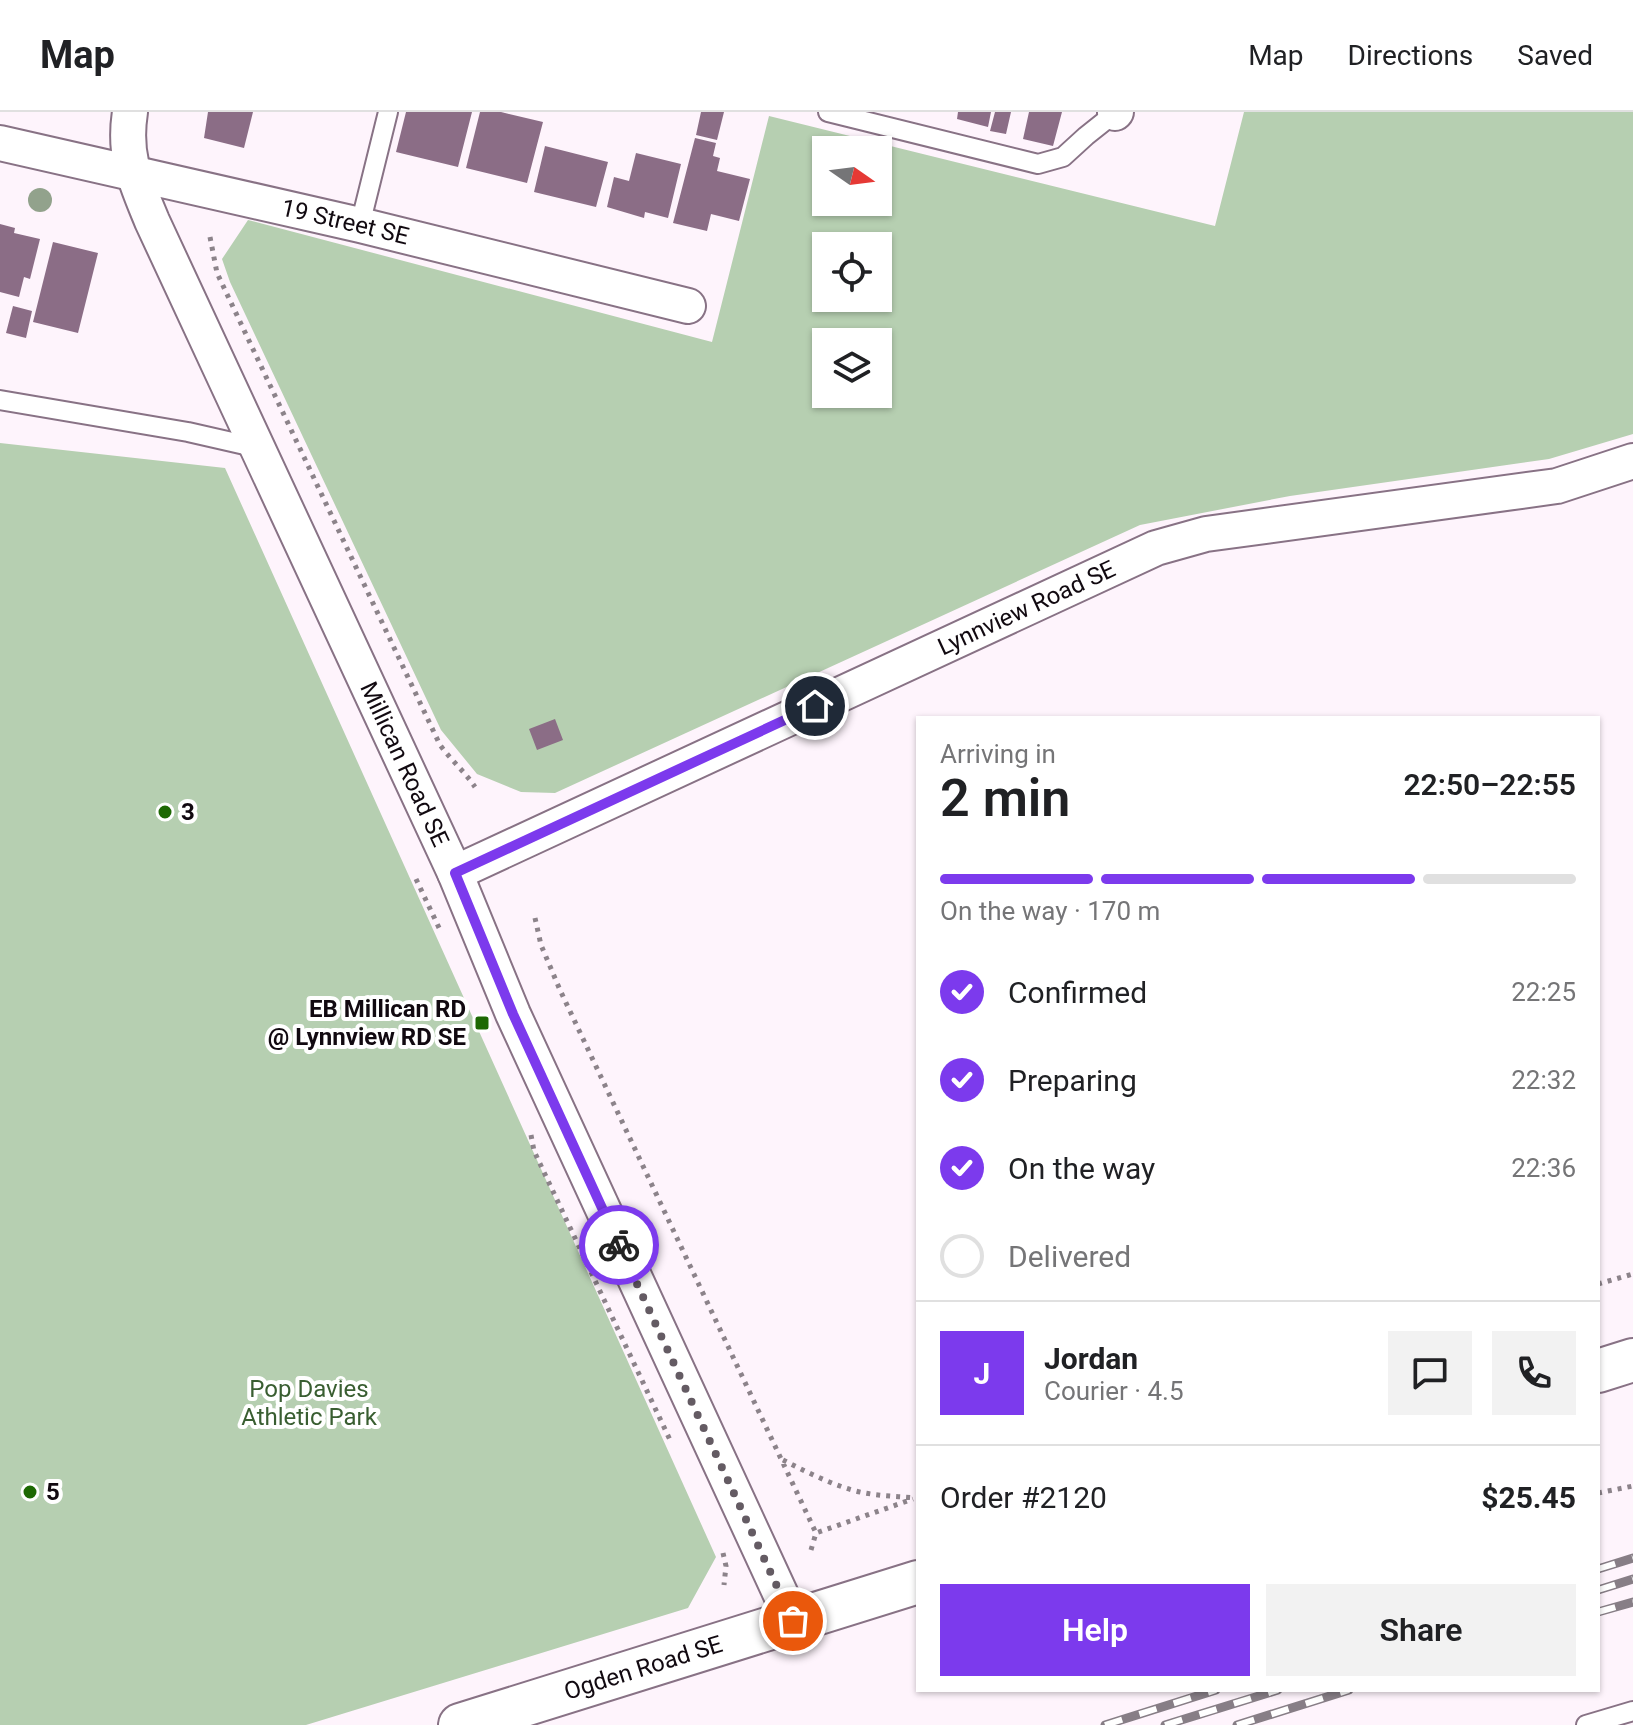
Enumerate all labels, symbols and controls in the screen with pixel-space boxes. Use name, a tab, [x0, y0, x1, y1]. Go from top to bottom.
text: Map	[40, 33, 115, 77]
text: Map	[1248, 39, 1304, 72]
text: Directions	[1348, 39, 1473, 72]
text: Saved	[1517, 39, 1593, 72]
north arrow	[812, 136, 892, 216]
map controls	[812, 136, 892, 408]
street label: 19 Street SE	[279, 194, 412, 251]
button: locate	[812, 232, 892, 312]
button: layers	[812, 328, 892, 408]
street label: Lynnview Road SE	[933, 555, 1120, 661]
pin	[781, 672, 849, 740]
street label: Millican Road SE	[354, 678, 455, 851]
icon: home	[793, 684, 837, 728]
text: Arriving in	[940, 739, 1056, 769]
text: 22:50–22:55	[1403, 767, 1576, 802]
text: 2 min	[940, 768, 1070, 829]
place label: 3	[181, 798, 195, 826]
marker: 3	[156, 803, 174, 821]
text: On the way · 170 m	[940, 896, 1160, 926]
icon: check	[940, 970, 984, 1014]
text: Confirmed	[1008, 975, 1147, 1010]
text: 22:25	[1511, 977, 1576, 1007]
place label: EB Millican RD @ Lynnview RD SE	[268, 995, 466, 1051]
marker: EB Millican RD @ Lynnview RD SE	[473, 1014, 491, 1032]
icon: check	[940, 1058, 984, 1102]
text: Preparing	[1008, 1063, 1137, 1098]
text: 22:32	[1511, 1065, 1576, 1095]
icon: check	[940, 1146, 984, 1190]
text: On the way	[1008, 1151, 1155, 1186]
text: 22:36	[1511, 1153, 1576, 1183]
courier	[579, 1205, 659, 1285]
icon: bike	[597, 1223, 641, 1267]
text: Delivered	[1008, 1239, 1131, 1274]
button: chat	[1388, 1331, 1472, 1415]
button: phone	[1492, 1331, 1576, 1415]
text: Jordan	[1044, 1341, 1138, 1376]
text: J	[974, 1356, 990, 1391]
park label: Pop Davies Athletic Park	[241, 1375, 378, 1431]
text: Courier · 4.5	[1044, 1376, 1184, 1406]
place label: 5	[46, 1478, 60, 1506]
text: Order #2120	[940, 1480, 1107, 1515]
text: $25.45	[1481, 1480, 1576, 1515]
marker: 5	[21, 1483, 39, 1501]
button: Help	[940, 1584, 1250, 1676]
button: Share	[1266, 1584, 1576, 1676]
pin	[759, 1587, 827, 1655]
icon: bag	[771, 1599, 815, 1643]
street label: Ogden Road SE	[561, 1630, 726, 1706]

